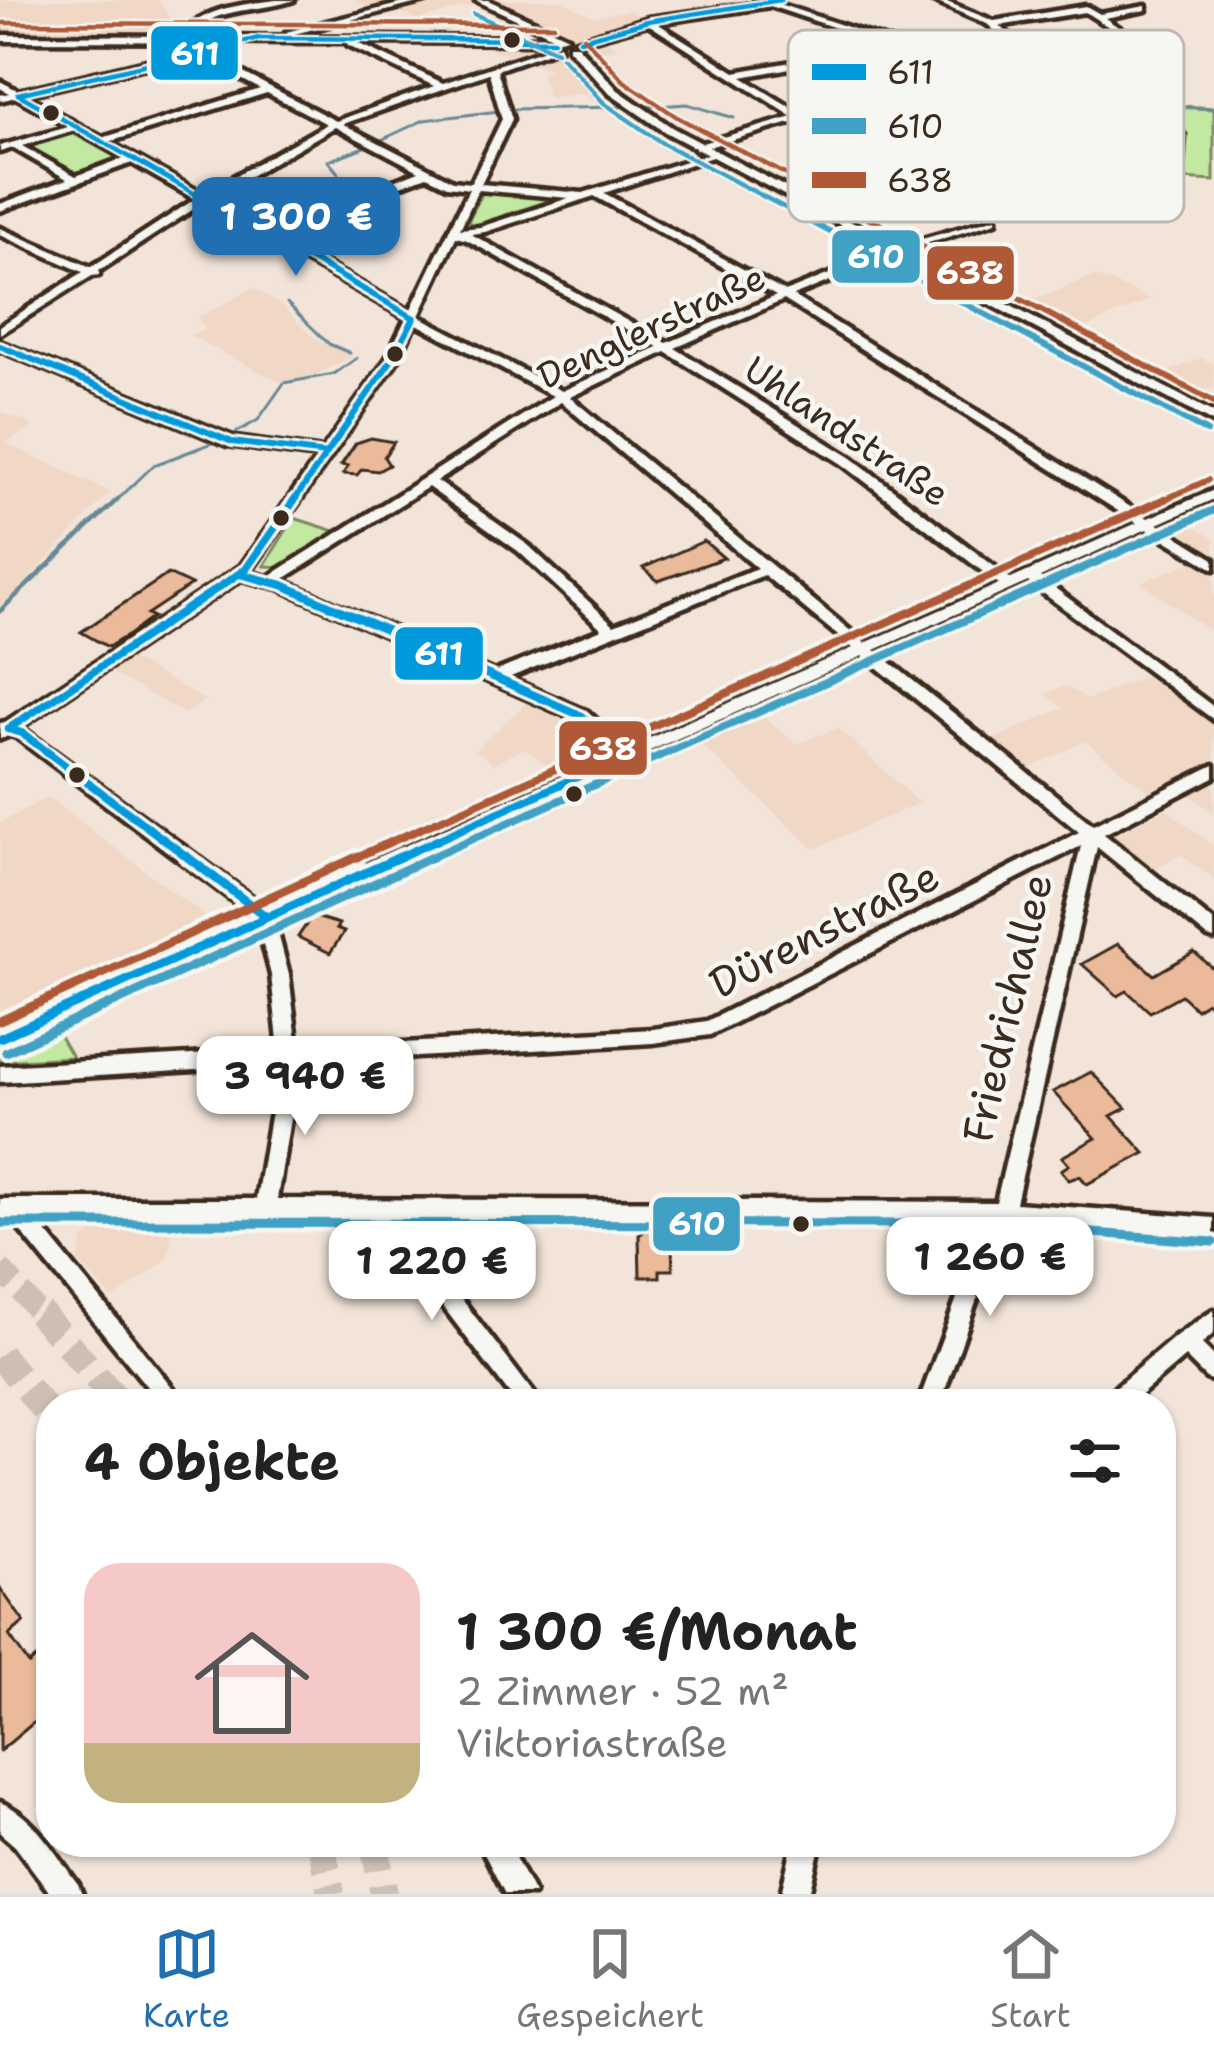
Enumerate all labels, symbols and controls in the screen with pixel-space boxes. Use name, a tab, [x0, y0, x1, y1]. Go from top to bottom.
line badge: 611	[149, 24, 240, 82]
unlabelled marker	[501, 29, 523, 51]
legend	[788, 30, 1184, 222]
text: 611	[170, 31, 220, 76]
text: 611	[887, 50, 934, 95]
unlabelled marker	[40, 102, 62, 124]
text: 610	[887, 104, 944, 149]
text: 638	[887, 158, 953, 203]
pin: 1 300 €	[185, 177, 407, 279]
text: 1 300 €	[219, 190, 373, 242]
line badge: 610	[830, 228, 922, 285]
text: 610	[847, 234, 905, 279]
line badge: 638	[925, 244, 1016, 302]
text: 638	[936, 250, 1004, 295]
street label: Denglerstraße	[529, 252, 773, 401]
unlabelled marker	[384, 343, 406, 365]
street label: Uhlandstraße	[735, 345, 959, 518]
unlabelled marker	[270, 507, 292, 529]
line badge: 611	[393, 625, 485, 682]
text: 611	[414, 631, 464, 676]
line badge: 638	[557, 719, 649, 777]
text: 638	[569, 726, 637, 771]
unlabelled marker	[66, 764, 88, 786]
unlabelled marker	[563, 783, 585, 805]
street label: Dürenstraße	[700, 847, 948, 1011]
street label: Friedrichallee	[949, 868, 1065, 1148]
pin: 3 940 €	[194, 1036, 416, 1138]
text: 3 940 €	[224, 1049, 386, 1101]
line badge: 610	[651, 1195, 742, 1253]
text: 610	[668, 1201, 726, 1246]
unlabelled marker	[790, 1213, 812, 1235]
pin: 1 260 €	[879, 1217, 1101, 1319]
pin: 1 220 €	[321, 1221, 543, 1323]
text: 1 260 €	[914, 1230, 1066, 1282]
text: 1 220 €	[356, 1234, 508, 1286]
text: 4 Objekte	[84, 1427, 340, 1495]
icon: filters	[1062, 1428, 1128, 1494]
text: 1 300 €/Monat	[456, 1597, 857, 1665]
icon: home	[180, 1611, 324, 1755]
text: 2 Zimmer · 52 m²	[456, 1665, 789, 1717]
text: Viktoriastraße	[456, 1717, 728, 1769]
tab: Karte	[143, 1921, 230, 2038]
tab: Gespeichert	[516, 1921, 704, 2038]
tab: Start	[990, 1921, 1071, 2038]

